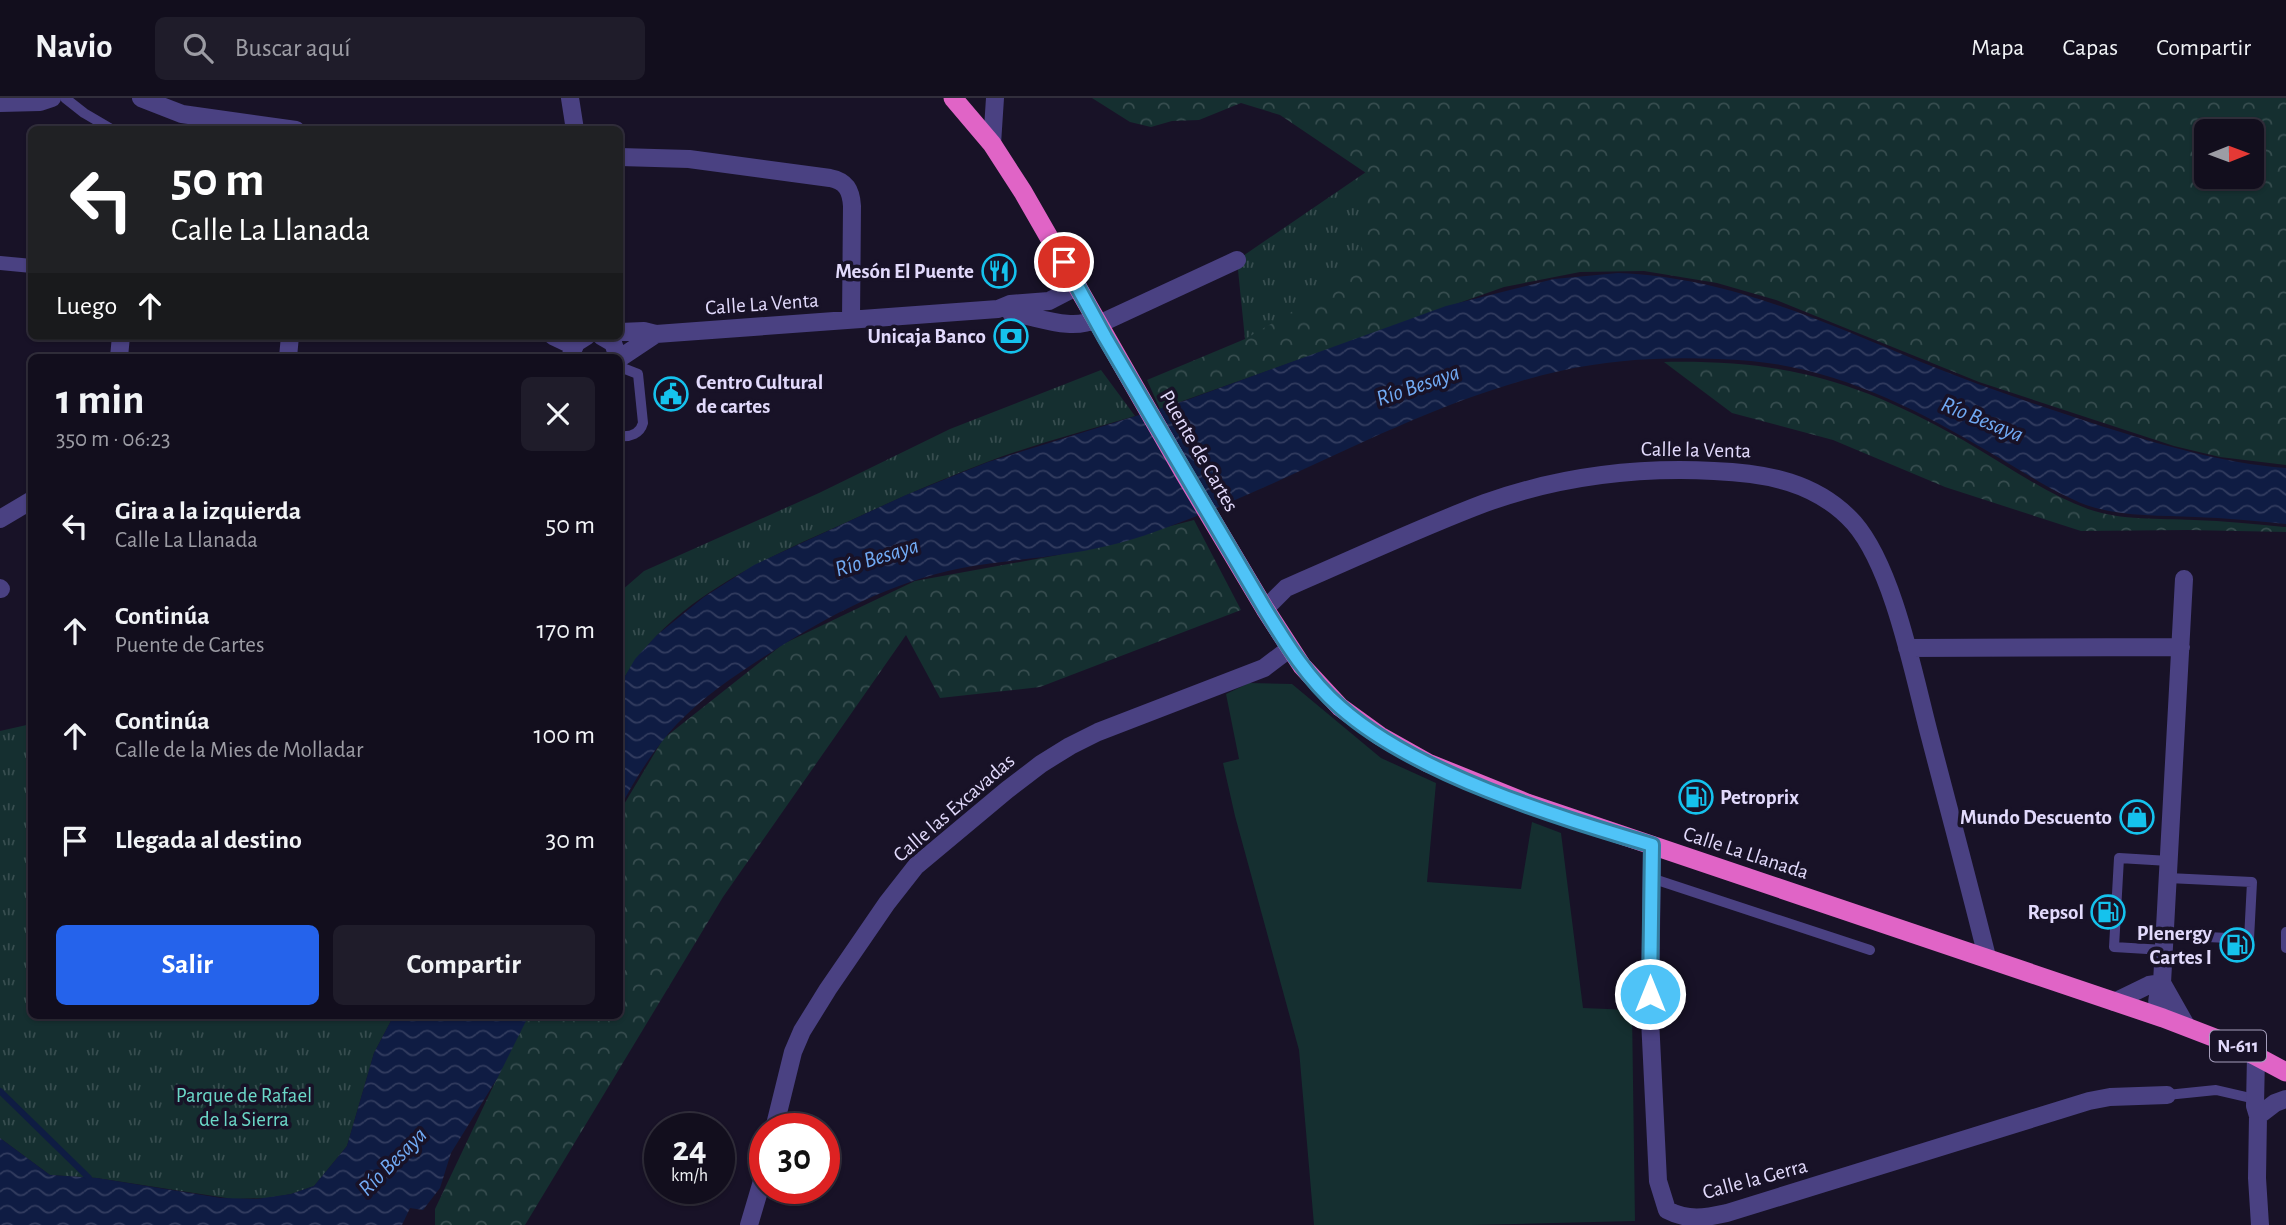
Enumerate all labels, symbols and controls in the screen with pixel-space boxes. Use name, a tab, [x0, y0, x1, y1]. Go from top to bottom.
search box	[155, 17, 645, 80]
icon: search	[179, 29, 217, 67]
text: Navio	[35, 31, 113, 64]
text: Buscar aquí	[235, 35, 351, 61]
text: Mapa	[1971, 36, 2024, 60]
text: Capas	[2062, 36, 2118, 60]
text: Compartir	[2156, 36, 2251, 60]
north arrow	[2194, 119, 2264, 189]
map controls	[2194, 119, 2264, 189]
icon: left	[56, 154, 147, 245]
text: 50 m	[171, 156, 265, 205]
text: Calle La Llanada	[171, 214, 370, 246]
pin	[1034, 232, 1094, 292]
icon: arrive	[1045, 243, 1083, 281]
restaurant icon: Mesón El Puente	[980, 252, 1018, 290]
place label: Mesón El Puente	[835, 261, 974, 282]
icon: ahead	[131, 287, 169, 325]
street label: Calle La Venta	[704, 290, 820, 318]
text: Luego	[56, 293, 117, 319]
bank icon: Unicaja Banco	[992, 317, 1030, 355]
place label: Unicaja Banco	[867, 326, 986, 347]
water label: Río Besaya	[1373, 361, 1463, 411]
place label: Centro Cultural de cartes	[696, 372, 823, 417]
public building icon: Centro Cultural de cartes	[652, 375, 690, 413]
button: close	[521, 377, 595, 451]
text: 1 min	[56, 379, 145, 421]
street label: Puente de Cartes	[1156, 387, 1242, 515]
water label: Río Besaya	[1938, 393, 2026, 447]
text: 350 m · 06:23	[56, 428, 170, 451]
street label: Calle la Venta	[1641, 439, 1752, 461]
text: Gira a la izquierda	[115, 498, 301, 524]
icon: left	[56, 507, 94, 545]
text: 50 m	[545, 512, 595, 538]
text: Calle La Llanada	[115, 529, 258, 552]
water label: Río Besaya	[832, 534, 922, 582]
text: Continúa	[115, 603, 210, 629]
icon: ahead	[56, 612, 94, 650]
text: 170 m	[536, 617, 595, 643]
text: Puente de Cartes	[115, 634, 264, 657]
text: Continúa	[115, 708, 210, 734]
icon: ahead	[56, 717, 94, 755]
text: 100 m	[534, 722, 595, 748]
text: Calle de la Mies de Molladar	[115, 739, 363, 762]
street label: Calle las Excavadas	[889, 750, 1019, 866]
fuel station icon: Petroprix	[1677, 778, 1715, 816]
place label: Petroprix	[1720, 787, 1799, 808]
shop icon: Mundo Descuento	[2118, 798, 2156, 836]
place label: Mundo Descuento	[1960, 807, 2112, 828]
icon: arrive	[56, 822, 94, 860]
street label: Calle La Llanada	[1681, 823, 1812, 883]
text: Llegada al destino	[115, 827, 302, 853]
text: 30 m	[545, 827, 595, 853]
fuel station icon: Repsol	[2089, 893, 2127, 931]
place label: Repsol	[2028, 902, 2084, 923]
place label: Plenergy Cartes I	[2137, 923, 2213, 968]
button: Salir	[56, 925, 319, 1005]
button: Compartir	[333, 925, 595, 1005]
fuel station icon: Plenergy Cartes I	[2218, 926, 2256, 964]
position arrow	[1613, 957, 1687, 1031]
road number: N-611	[2210, 1030, 2266, 1062]
park label: Parque de Rafael de la Sierra	[176, 1085, 312, 1130]
speed limit sign: 30	[749, 1113, 840, 1204]
water label: Río Besaya	[354, 1123, 432, 1201]
text: 24	[672, 1132, 707, 1167]
street label: Calle la Gerra	[1700, 1155, 1810, 1203]
text: km/h	[671, 1167, 708, 1185]

